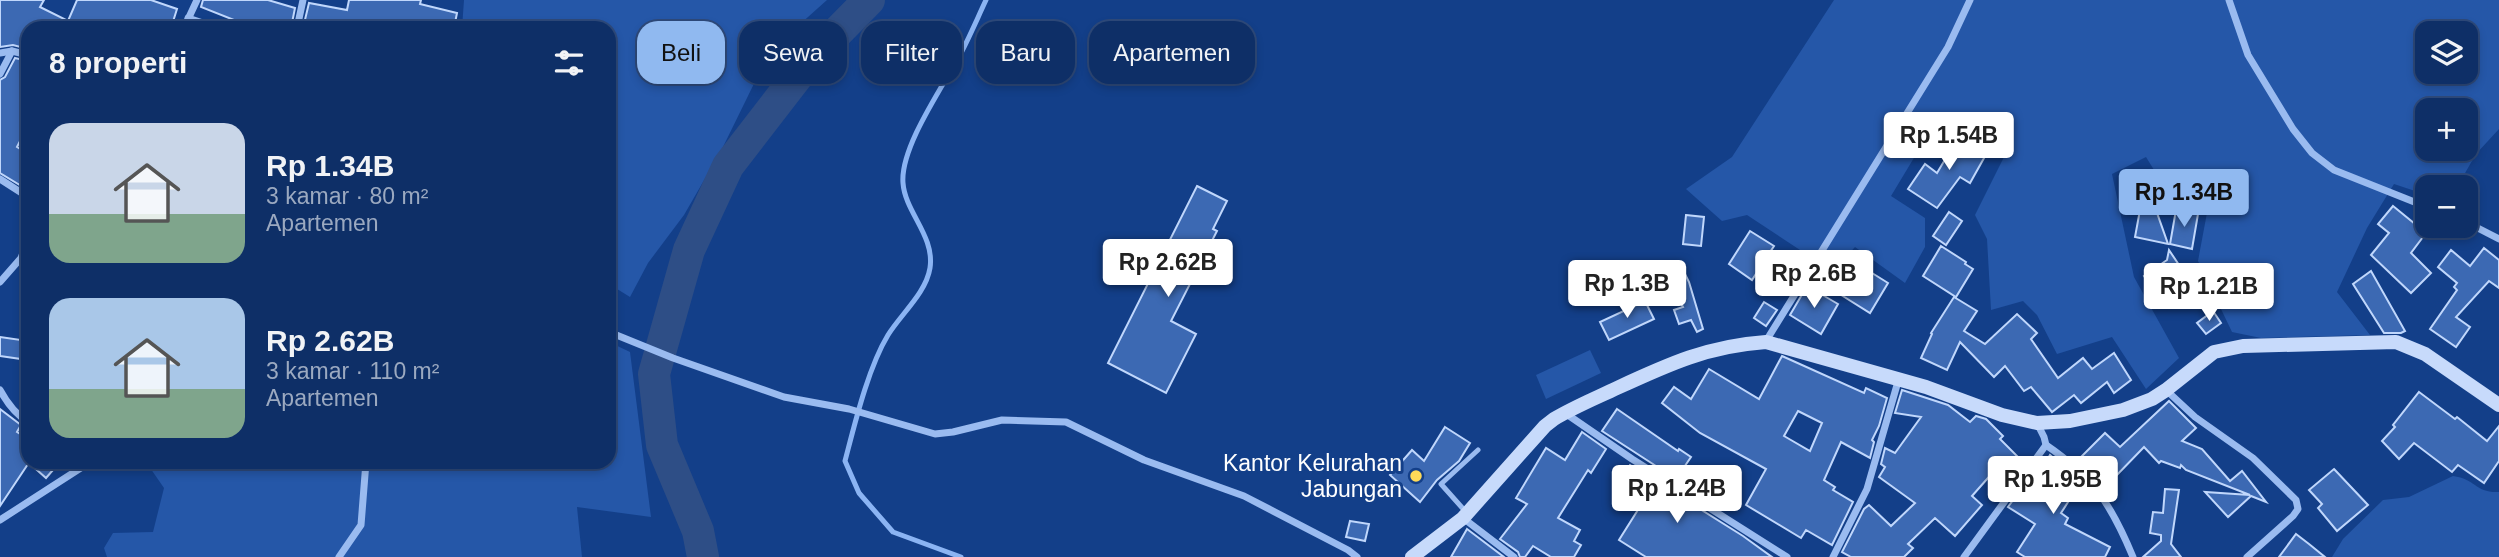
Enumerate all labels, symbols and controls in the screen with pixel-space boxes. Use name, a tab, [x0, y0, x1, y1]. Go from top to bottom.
chip: Beli	[637, 21, 725, 84]
chip: Sewa	[739, 21, 847, 84]
chip: Filter	[861, 21, 962, 84]
chip: Baru	[976, 21, 1075, 84]
chip: Apartemen	[1089, 21, 1255, 84]
map controls	[2415, 21, 2478, 238]
button: layers	[2415, 21, 2478, 84]
icon: filters	[550, 44, 588, 82]
text: 8 properti	[49, 46, 187, 79]
button: +	[2415, 98, 2478, 161]
pin: Rp 1.54B	[1877, 113, 2021, 172]
text: Rp 1.54B	[1900, 122, 1998, 148]
text: Rp 1.34B	[266, 149, 394, 182]
icon: home	[105, 151, 189, 235]
pin: Rp 1.34B	[2112, 170, 2256, 229]
button: −	[2415, 175, 2478, 238]
text: Rp 1.34B	[2135, 179, 2233, 205]
text: 3 kamar · 80 m²	[266, 183, 428, 209]
text: Apartemen	[266, 210, 379, 236]
pin: Rp 2.62B	[1096, 240, 1240, 299]
text: Rp 2.62B	[1119, 249, 1217, 275]
pin: Rp 2.6B	[1749, 250, 1879, 310]
pin: Rp 1.3B	[1562, 260, 1692, 320]
text: Rp 2.6B	[1771, 260, 1857, 286]
pin: Rp 1.21B	[2137, 264, 2281, 323]
text: Rp 1.3B	[1584, 270, 1670, 296]
text: Rp 1.21B	[2160, 273, 2258, 299]
text: Rp 2.62B	[266, 324, 394, 357]
icon: home	[105, 326, 189, 410]
text: 3 kamar · 110 m²	[266, 358, 439, 384]
text: Apartemen	[266, 385, 379, 411]
place label: Kantor Kelurahan Jabungan	[1223, 450, 1402, 502]
pin: Rp 1.95B	[1981, 456, 2125, 516]
pin: Rp 1.24B	[1605, 466, 1749, 525]
text: Rp 1.95B	[2004, 466, 2102, 492]
marker: Kantor Kelurahan Jabungan	[1408, 468, 1424, 484]
text: Rp 1.24B	[1628, 475, 1726, 501]

